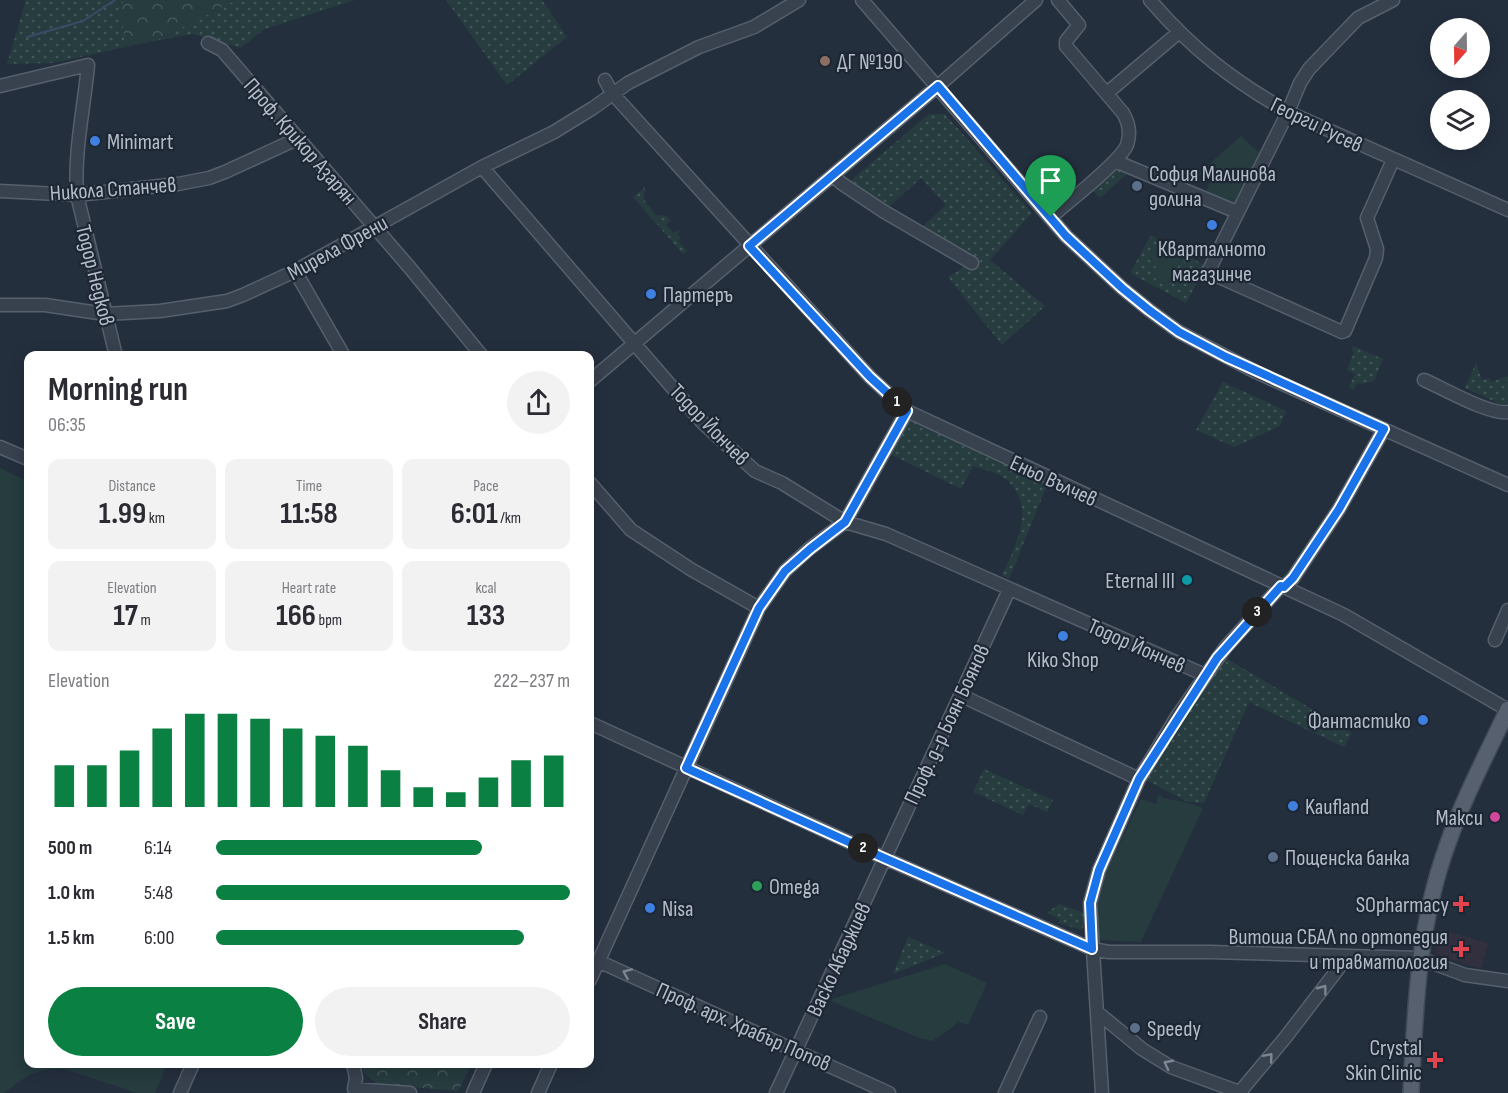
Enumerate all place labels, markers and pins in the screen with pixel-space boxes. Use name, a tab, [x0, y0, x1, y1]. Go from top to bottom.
place label: ДГ №190	[837, 49, 903, 76]
marker: ДГ №190	[818, 54, 832, 68]
place label: Minimart	[107, 129, 174, 156]
marker: Minimart	[88, 134, 102, 148]
pin	[1025, 155, 1076, 217]
place label: София Малинова долина	[1149, 161, 1276, 213]
marker: София Малинова долина	[1130, 179, 1144, 193]
marker: Кварталното магазинче	[1205, 218, 1219, 232]
place label: Кварталното магазинче	[1158, 236, 1266, 288]
place label: Партеръ	[663, 282, 733, 309]
marker: Партеръ	[644, 287, 658, 301]
pin: 1	[882, 387, 912, 417]
place label: Eternal III	[1105, 568, 1175, 595]
marker: Eternal III	[1180, 573, 1194, 587]
pin: 3	[1242, 597, 1272, 627]
marker: Kiko Shop	[1056, 629, 1070, 643]
place label: Kiko Shop	[1027, 647, 1099, 674]
place label: Фантастико	[1308, 708, 1411, 735]
marker: Фантастико	[1416, 713, 1430, 727]
place label: Kaufland	[1305, 794, 1369, 821]
marker: Kaufland	[1286, 799, 1300, 813]
place label: Макси	[1435, 805, 1483, 832]
marker: Макси	[1488, 810, 1502, 824]
pin: 2	[848, 833, 878, 863]
place label: Пощенска банка	[1285, 845, 1410, 872]
marker: Пощенска банка	[1266, 850, 1280, 864]
place label: Omega	[769, 874, 820, 901]
marker: Omega	[750, 879, 764, 893]
place label: SOpharmacy	[1356, 892, 1450, 919]
place label: Nisa	[662, 896, 694, 923]
marker: SOpharmacy	[1454, 897, 1468, 911]
marker: Nisa	[643, 901, 657, 915]
place label: Витоша СБАЛ по ортопедия и травматология	[1228, 924, 1448, 976]
marker: Витоша СБАЛ по ортопедия и травматология	[1452, 940, 1470, 958]
place label: Speedy	[1147, 1016, 1201, 1043]
marker: Speedy	[1128, 1021, 1142, 1035]
place label: Crystal Skin Clinic	[1346, 1035, 1422, 1087]
marker: Crystal Skin Clinic	[1426, 1051, 1444, 1069]

